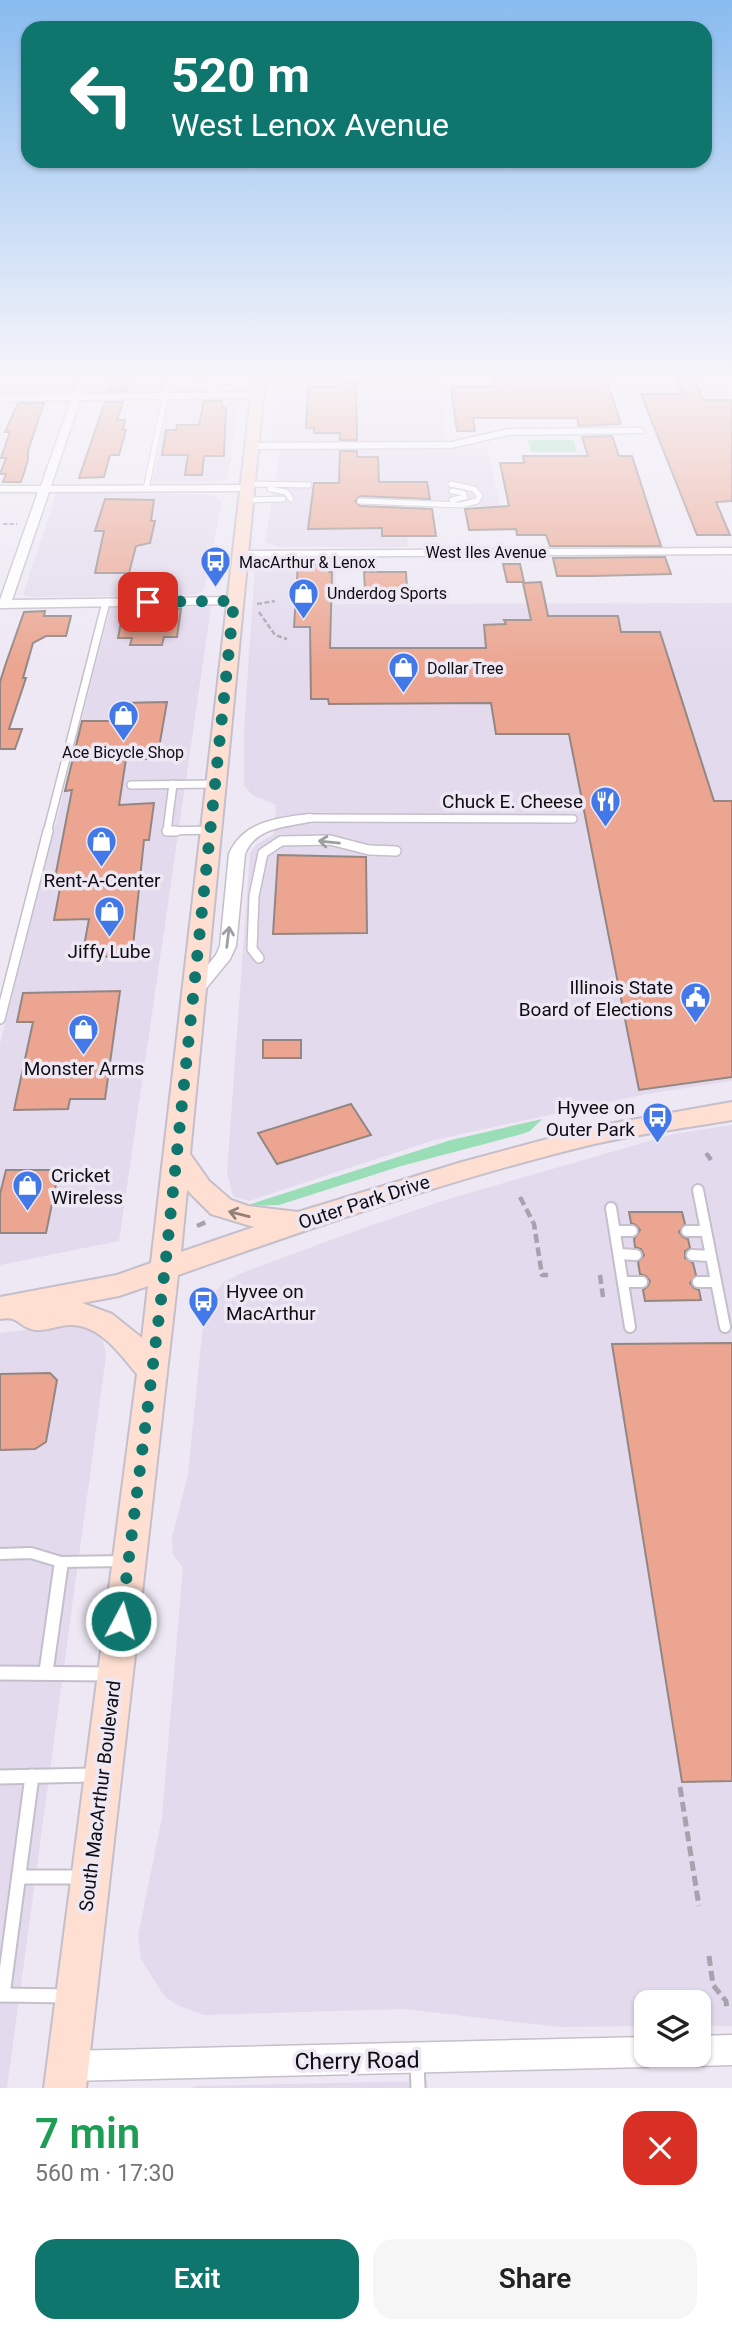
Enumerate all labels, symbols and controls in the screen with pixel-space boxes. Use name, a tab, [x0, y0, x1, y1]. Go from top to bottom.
text: 520 m	[171, 47, 310, 104]
icon: left	[56, 49, 147, 140]
text: West Lenox Avenue	[171, 106, 449, 144]
street label: West Iles Avenue	[425, 543, 547, 562]
bus stop icon: MacArthur & Lenox	[199, 545, 233, 589]
place label: MacArthur & Lenox	[239, 553, 375, 572]
pin	[118, 572, 178, 632]
shop icon: Underdog Sports	[287, 576, 321, 620]
icon: arrive	[129, 583, 167, 621]
place label: Underdog Sports	[327, 584, 447, 603]
shop icon: Dollar Tree	[387, 651, 421, 695]
place label: Dollar Tree	[427, 659, 503, 678]
shop icon: Ace Bicycle Shop	[106, 698, 140, 742]
place label: Ace Bicycle Shop	[62, 743, 184, 762]
restaurant icon: Chuck E. Cheese	[589, 784, 623, 828]
place label: Chuck E. Cheese	[442, 790, 583, 813]
shop icon: Rent-A-Center	[85, 824, 119, 868]
one-way arrow	[318, 835, 341, 848]
place label: Rent-A-Center	[43, 869, 161, 892]
shop icon: Jiffy Lube	[92, 895, 126, 939]
one-way arrow	[222, 926, 235, 949]
place label: Jiffy Lube	[67, 940, 151, 963]
place label: Illinois State Board of Elections	[519, 976, 673, 1021]
public building icon: Illinois State Board of Elections	[679, 981, 713, 1025]
shop icon: Monster Arms	[67, 1012, 101, 1056]
place label: Monster Arms	[24, 1057, 144, 1080]
place label: Hyvee on Outer Park	[546, 1096, 635, 1141]
bus stop icon: Hyvee on Outer Park	[641, 1101, 675, 1145]
place label: Cricket Wireless	[51, 1164, 123, 1209]
shop icon: Cricket Wireless	[11, 1169, 45, 1213]
street label: Outer Park Drive	[295, 1170, 433, 1234]
one-way arrow	[228, 1207, 251, 1220]
place label: Hyvee on MacArthur	[226, 1280, 316, 1325]
bus stop icon: Hyvee on MacArthur	[186, 1285, 220, 1329]
position arrow	[84, 1584, 158, 1658]
street label: South MacArthur Boulevard	[74, 1679, 126, 1913]
map controls	[634, 1990, 711, 2067]
button: layers	[634, 1990, 711, 2067]
street label: Cherry Road	[294, 2046, 420, 2076]
text: 7 min	[35, 2109, 140, 2158]
button: close	[623, 2111, 697, 2185]
text: 560 m · 17:30	[35, 2160, 174, 2187]
button: Exit	[35, 2239, 359, 2319]
button: Share	[373, 2239, 697, 2319]

